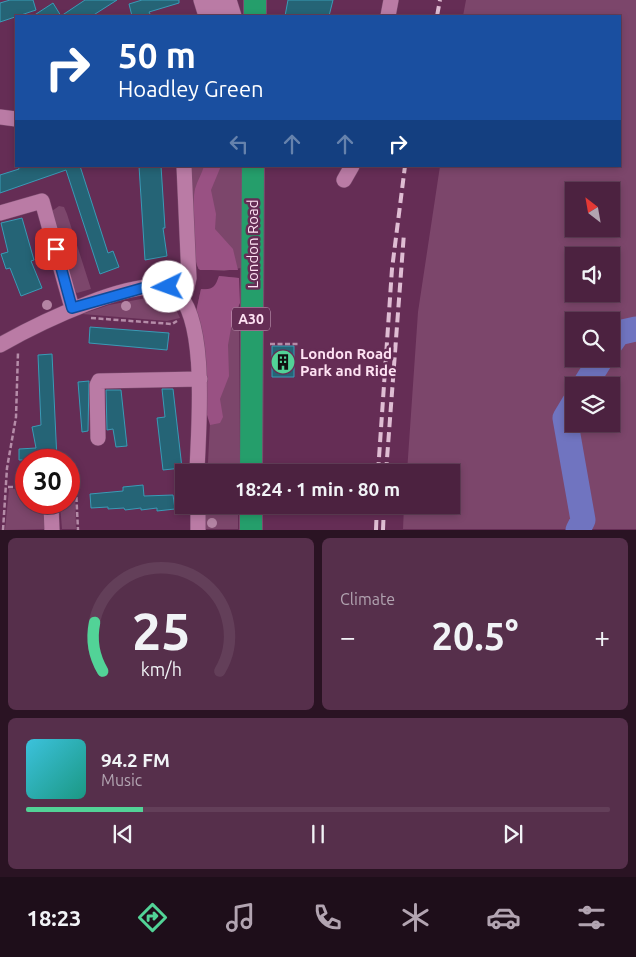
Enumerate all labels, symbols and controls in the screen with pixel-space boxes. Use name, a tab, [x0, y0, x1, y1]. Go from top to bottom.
icon: right	[35, 35, 100, 100]
text: 50 m	[118, 35, 196, 75]
text: Hoadley Green	[118, 76, 264, 101]
icon: left	[225, 130, 253, 158]
icon: ahead	[278, 130, 306, 158]
icon: ahead	[331, 130, 359, 158]
icon: right	[384, 130, 412, 158]
north arrow	[565, 182, 620, 238]
map controls	[565, 182, 620, 432]
street label: London Road	[244, 199, 261, 289]
pin	[35, 228, 77, 270]
icon: arrive	[42, 235, 70, 263]
button: sound	[565, 247, 620, 302]
position arrow	[141, 260, 193, 312]
road number: A30	[232, 308, 270, 330]
button: search	[565, 312, 620, 367]
place label: London Road Park and Ride	[300, 345, 397, 379]
building icon: London Road Park and Ride	[270, 349, 296, 375]
button: layers	[565, 377, 620, 432]
speed limit sign: 30	[15, 449, 80, 514]
text: 18:24 · 1 min · 80 m	[235, 478, 400, 500]
text: Climate	[340, 590, 395, 608]
text: 25	[132, 602, 190, 660]
text: 20.5°	[431, 615, 519, 657]
text: −	[340, 621, 356, 652]
text: +	[594, 621, 610, 652]
text: km/h	[140, 659, 182, 679]
text: 94.2 FM	[101, 749, 170, 771]
text: Music	[101, 771, 142, 789]
icon: previous	[109, 820, 137, 848]
icon: pause	[304, 820, 332, 848]
icon: next	[499, 820, 527, 848]
icon: directions	[135, 900, 170, 935]
icon: music	[223, 900, 258, 935]
icon: phone	[310, 900, 345, 935]
icon: climate	[398, 900, 433, 935]
icon: car	[486, 900, 521, 935]
icon: filters	[574, 900, 609, 935]
text: 18:23	[26, 905, 82, 930]

